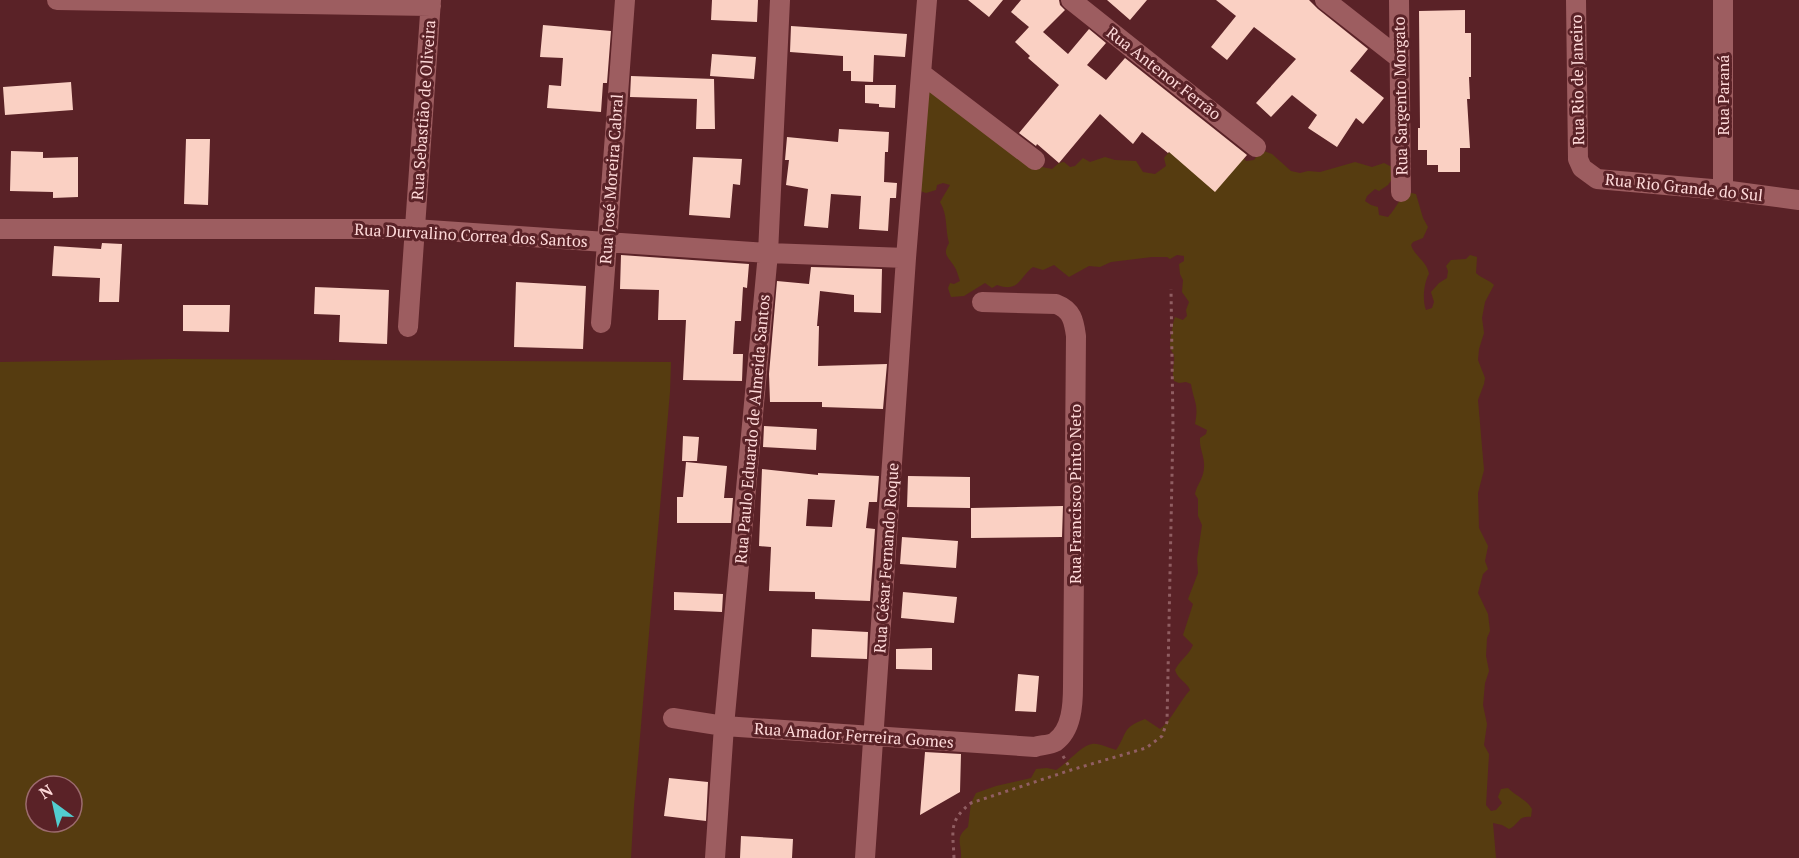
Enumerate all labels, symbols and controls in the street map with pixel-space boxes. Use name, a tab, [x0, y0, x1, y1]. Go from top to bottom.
street label: Rua Rio de Janeiro	[1565, 14, 1589, 146]
street label: Rua Sargento Morgato	[1388, 16, 1412, 176]
street label: Rua Sebastião de Oliveira	[406, 19, 440, 201]
street label: Rua Antenor Ferrão	[1102, 21, 1226, 125]
street label: Rua Paraná	[1712, 55, 1734, 135]
street label: Rua José Moreira Cabral	[594, 93, 628, 265]
street label: Rua Rio Grande do Sul	[1604, 168, 1764, 206]
street label: Rua Durvalino Correa dos Santos	[354, 218, 588, 252]
street label: Rua Paulo Eduardo de Almeida Santos	[729, 293, 775, 565]
street label: Rua Francisco Pinto Neto	[1064, 404, 1086, 584]
street label: Rua César Fernando Roque	[868, 462, 904, 654]
street label: Rua Amador Ferreira Gomes	[753, 717, 955, 753]
north arrow	[24, 774, 84, 834]
text: N	[35, 779, 57, 804]

